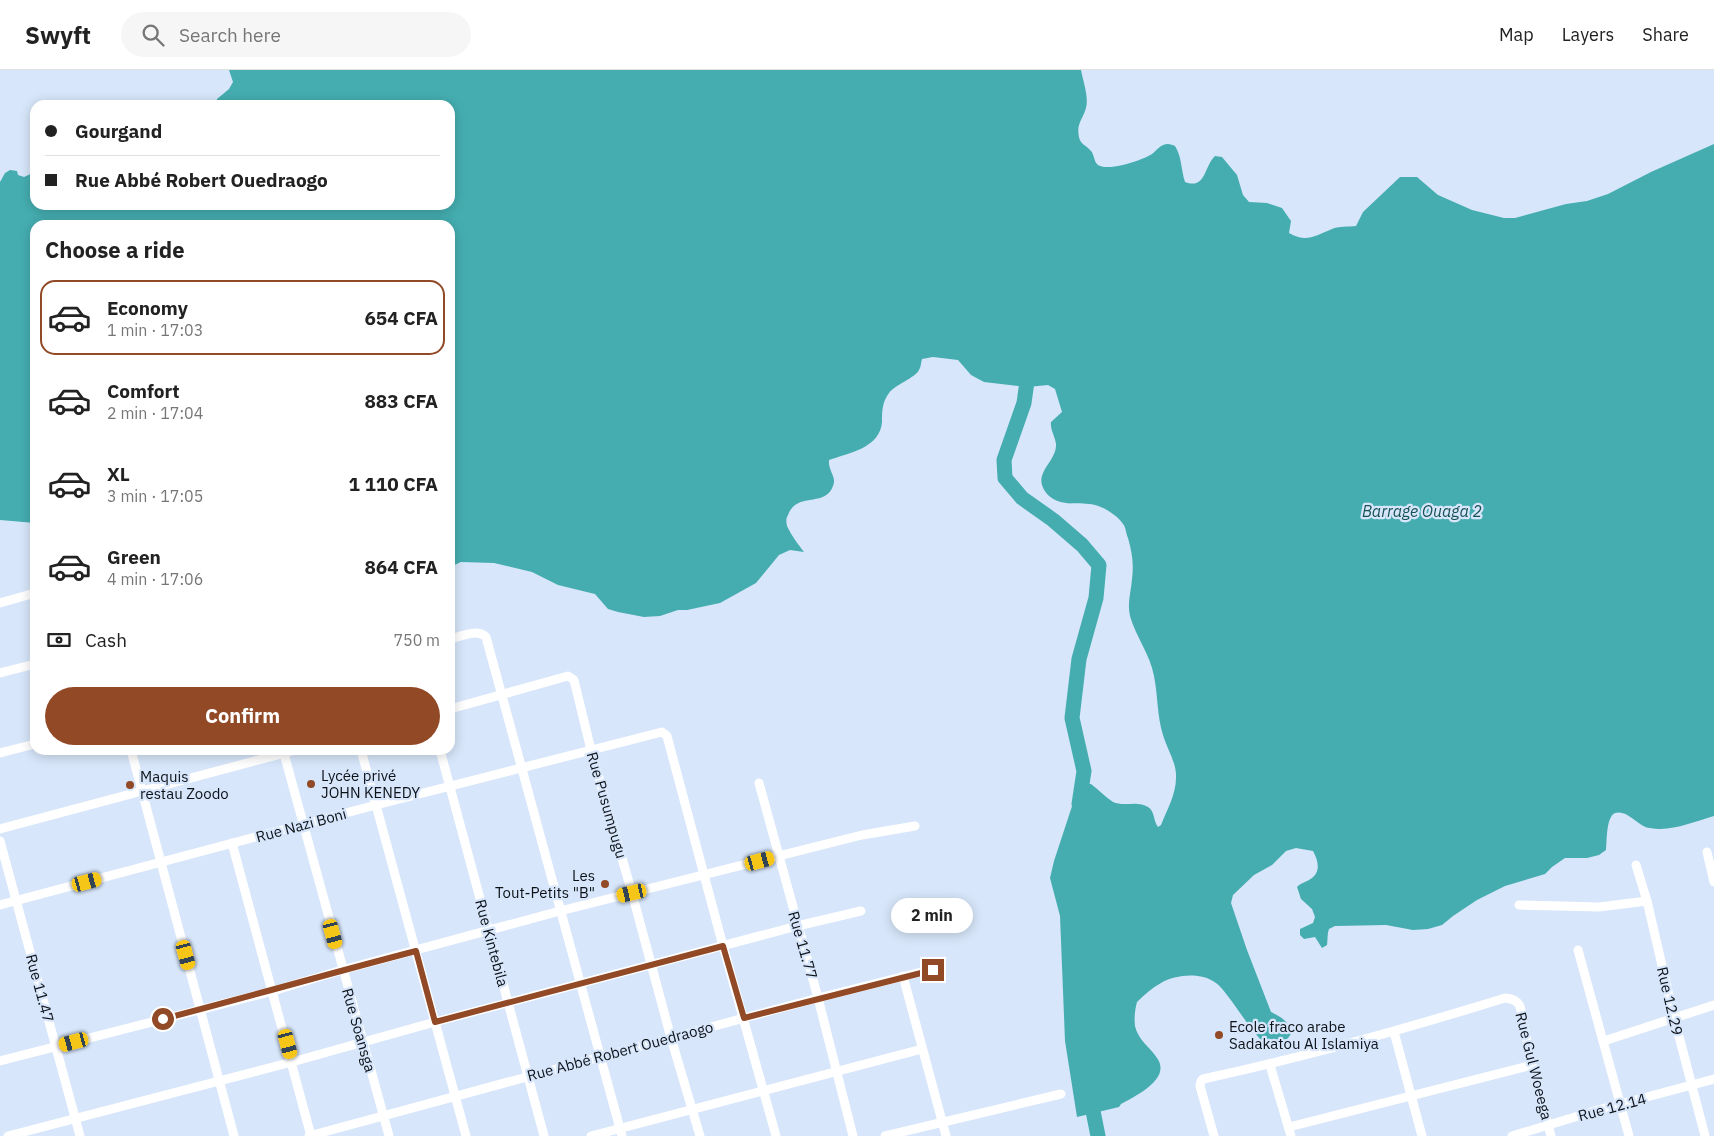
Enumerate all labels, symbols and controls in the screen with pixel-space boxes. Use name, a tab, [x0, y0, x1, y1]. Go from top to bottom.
search box	[121, 12, 471, 57]
text: Swyft	[25, 19, 91, 51]
icon: search	[139, 21, 167, 49]
text: Search here	[179, 23, 281, 47]
text: Map	[1499, 23, 1534, 46]
text: Layers	[1562, 23, 1614, 46]
text: Share	[1642, 23, 1689, 46]
text: Gourgand	[75, 119, 162, 143]
text: Rue Abbé Robert Ouedraogo	[75, 168, 328, 192]
text: Choose a ride	[45, 235, 185, 264]
icon: car	[47, 295, 92, 340]
text: Economy	[107, 296, 188, 320]
text: 654 CFA	[364, 306, 438, 330]
text: 1 min · 17:03	[107, 320, 203, 340]
icon: car	[47, 378, 92, 423]
text: Comfort	[107, 379, 180, 403]
text: 883 CFA	[364, 389, 438, 413]
text: 2 min · 17:04	[107, 403, 203, 423]
icon: car	[47, 461, 92, 506]
text: XL	[107, 462, 130, 486]
text: 1 110 CFA	[349, 472, 438, 496]
text: 3 min · 17:05	[107, 486, 203, 506]
water label: Barrage Ouaga 2	[1362, 501, 1482, 521]
icon: car	[47, 544, 92, 589]
text: Green	[107, 545, 161, 569]
text: 864 CFA	[364, 555, 438, 579]
text: 4 min · 17:06	[107, 569, 203, 589]
icon: cash	[45, 626, 73, 654]
text: Cash	[85, 628, 127, 652]
text: 750 m	[393, 630, 440, 650]
button: Confirm	[45, 687, 440, 745]
street label: Rue Pusumpugu	[583, 749, 631, 861]
place label: Lycée privé JOHN KENEDY	[321, 766, 420, 802]
place label: Maquis restau Zoodo	[140, 767, 229, 803]
marker: Lycée privé JOHN KENEDY	[305, 778, 317, 790]
marker: Maquis restau Zoodo	[124, 779, 136, 791]
street label: Rue Nazi Boni	[254, 804, 348, 846]
car	[743, 850, 776, 872]
place label: Les Tout-Petits "B"	[495, 866, 595, 902]
car	[70, 871, 103, 893]
marker: Les Tout-Petits "B"	[599, 878, 611, 890]
car	[615, 882, 648, 904]
street label: Rue Kintebila	[471, 897, 513, 989]
callout: 2 min	[892, 898, 974, 932]
text: 2 min	[911, 905, 953, 925]
street label: Rue 11.77	[784, 909, 822, 981]
car	[321, 918, 344, 950]
car	[174, 939, 197, 971]
street label: Rue 11.47	[22, 952, 58, 1024]
route end	[922, 959, 944, 981]
street label: Rue 12.29	[1653, 965, 1687, 1037]
street label: Rue Soansga	[338, 986, 380, 1074]
route start	[152, 1008, 174, 1030]
street label: Rue Gul Woeega	[1511, 1010, 1557, 1122]
street label: Rue Abbé Robert Ouedraogo	[525, 1017, 715, 1085]
place label: Ecole fraco arabe Sadakatou Al Islamiya	[1229, 1017, 1379, 1053]
car	[276, 1028, 299, 1060]
marker: Ecole fraco arabe Sadakatou Al Islamiya	[1213, 1029, 1225, 1041]
car	[57, 1031, 90, 1053]
street label: Rue 12.14	[1576, 1089, 1648, 1125]

